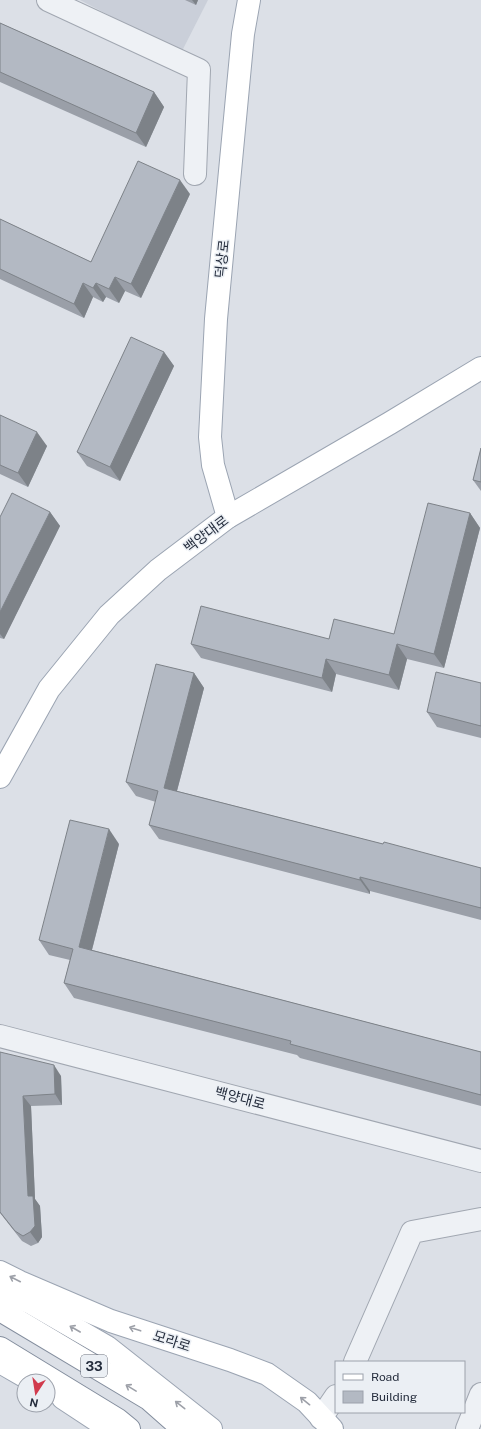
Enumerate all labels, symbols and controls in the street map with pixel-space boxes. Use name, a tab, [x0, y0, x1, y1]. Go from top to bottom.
street label: 덕상로	[212, 239, 232, 279]
street label: 백양대로	[181, 512, 231, 556]
street label: 백양대로	[213, 1084, 267, 1112]
one-way arrow	[9, 1275, 21, 1283]
one-way arrow	[69, 1325, 81, 1333]
one-way arrow	[129, 1325, 142, 1332]
street label: 모라로	[151, 1327, 193, 1355]
road number: 33	[81, 1355, 107, 1377]
legend	[335, 1361, 465, 1413]
text: Road	[371, 1370, 399, 1384]
north arrow	[16, 1373, 56, 1413]
one-way arrow	[126, 1384, 137, 1392]
text: Building	[371, 1390, 417, 1404]
text: N	[28, 1396, 39, 1410]
one-way arrow	[299, 1397, 310, 1405]
one-way arrow	[175, 1401, 186, 1409]

